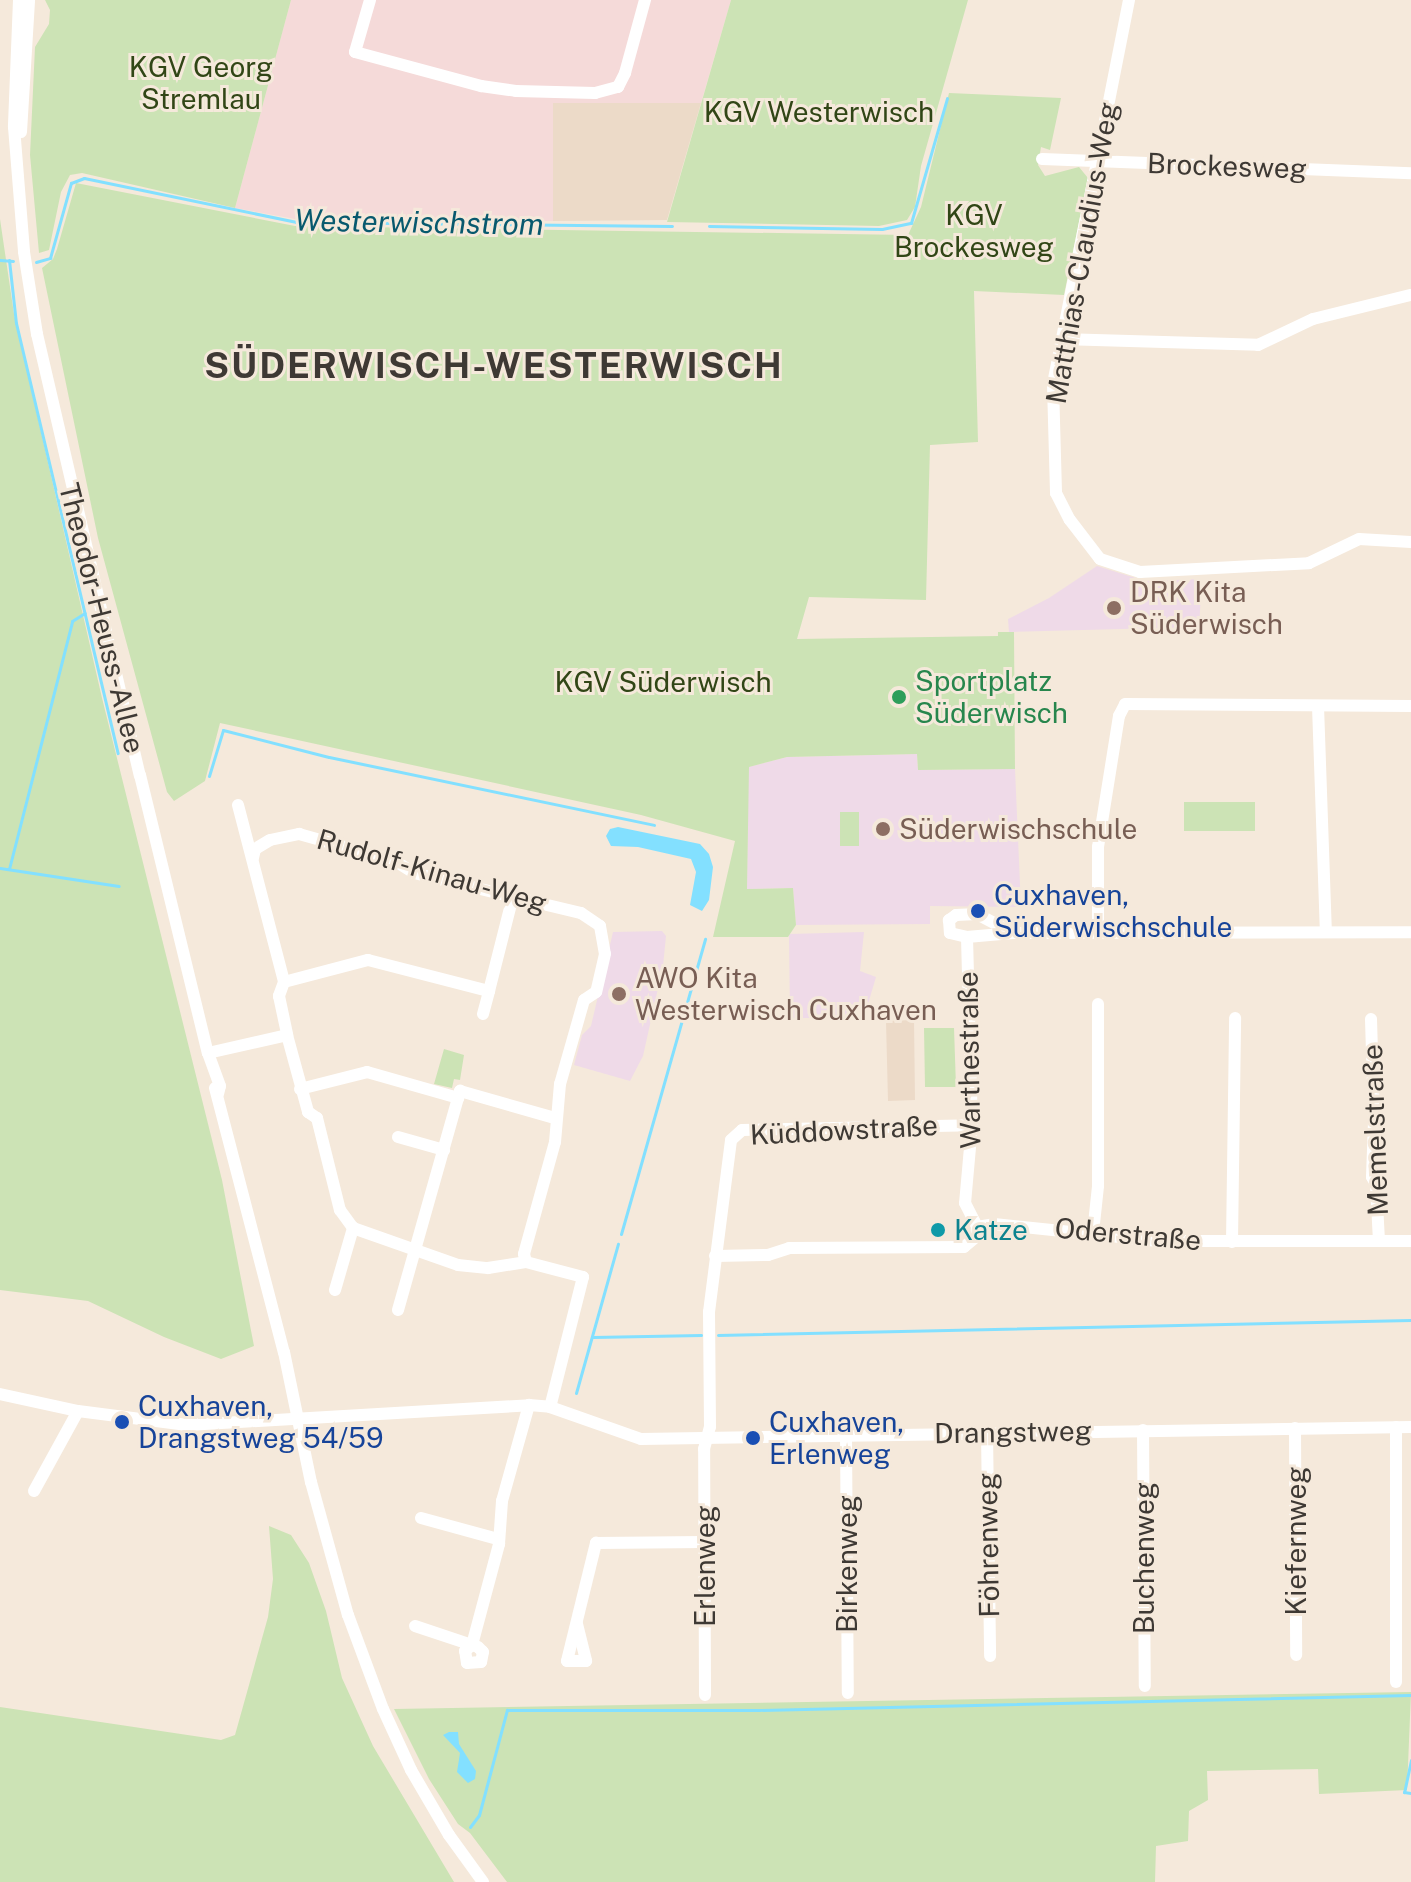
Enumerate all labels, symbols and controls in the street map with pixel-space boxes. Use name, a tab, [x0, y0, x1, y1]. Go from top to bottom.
park label: KGV Georg Stremlau	[129, 50, 273, 116]
park label: KGV Westerwisch	[703, 95, 935, 129]
street label: Matthias-Claudius-Weg	[1039, 100, 1125, 406]
street label: Brockesweg	[1146, 146, 1308, 186]
park label: KGV Brockesweg	[894, 198, 1054, 264]
water label: Westerwischstrom	[294, 202, 544, 242]
district label: SÜDERWISCH-WESTERWISCH	[204, 344, 784, 388]
street label: Theodor-Heuss-Allee	[52, 480, 152, 756]
place label: DRK Kita Süderwisch	[1130, 575, 1283, 641]
marker: DRK Kita Süderwisch	[1105, 599, 1123, 617]
place label: Sportplatz Süderwisch	[915, 664, 1068, 730]
park label: KGV Süderwisch	[554, 665, 772, 699]
marker: Sportplatz Süderwisch	[890, 688, 908, 706]
place label: Süderwischschule	[899, 812, 1137, 846]
marker: Süderwischschule	[874, 820, 892, 838]
street label: Rudolf-Kinau-Weg	[313, 822, 551, 920]
place label: Cuxhaven, Süderwischschule	[994, 878, 1232, 944]
marker: Cuxhaven, Süderwischschule	[969, 902, 987, 920]
place label: AWO Kita Westerwisch Cuxhaven	[635, 961, 937, 1027]
street label: Warthestraße	[951, 971, 987, 1149]
marker: AWO Kita Westerwisch Cuxhaven	[610, 985, 628, 1003]
street label: Memelstraße	[1355, 1044, 1395, 1216]
street label: Küddowstraße	[749, 1108, 939, 1152]
street label: Oderstraße	[1053, 1211, 1203, 1257]
place label: Katze	[954, 1213, 1028, 1247]
marker: Katze	[929, 1221, 947, 1239]
place label: Cuxhaven, Drangstweg 54/59	[138, 1389, 383, 1455]
place label: Cuxhaven, Erlenweg	[769, 1405, 904, 1471]
marker: Cuxhaven, Drangstweg 54/59	[113, 1413, 131, 1431]
street label: Drangstweg	[934, 1414, 1092, 1450]
marker: Cuxhaven, Erlenweg	[744, 1429, 762, 1447]
street label: Kiefernweg	[1279, 1466, 1313, 1616]
street label: Föhrenweg	[970, 1472, 1006, 1618]
street label: Buchenweg	[1127, 1482, 1161, 1634]
street label: Birkenweg	[830, 1495, 864, 1633]
street label: Erlenweg	[688, 1505, 722, 1627]

